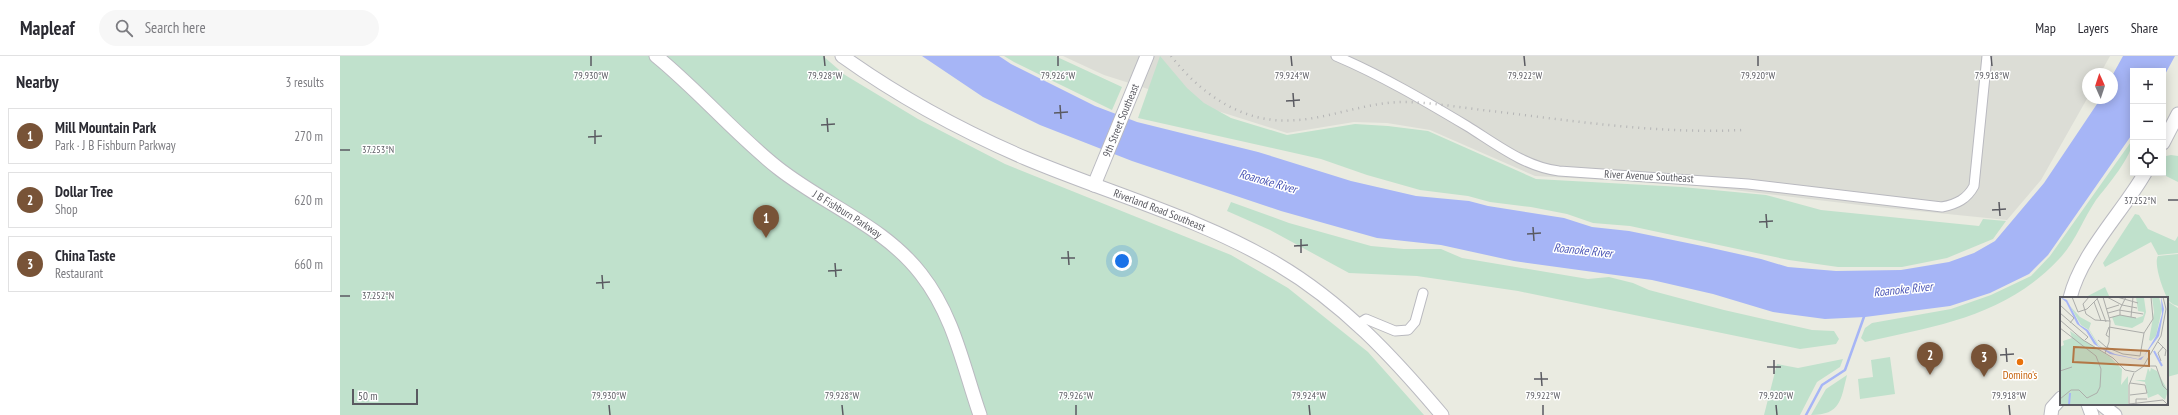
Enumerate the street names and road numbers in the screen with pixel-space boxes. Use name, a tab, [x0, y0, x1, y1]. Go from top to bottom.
street label: 9th Street Southeast	[1099, 81, 1142, 159]
street label: River Avenue Southeast	[1604, 167, 1694, 185]
street label: J B Fishburn Parkway	[809, 186, 886, 242]
street label: Riverland Road Southeast	[1112, 186, 1208, 234]

